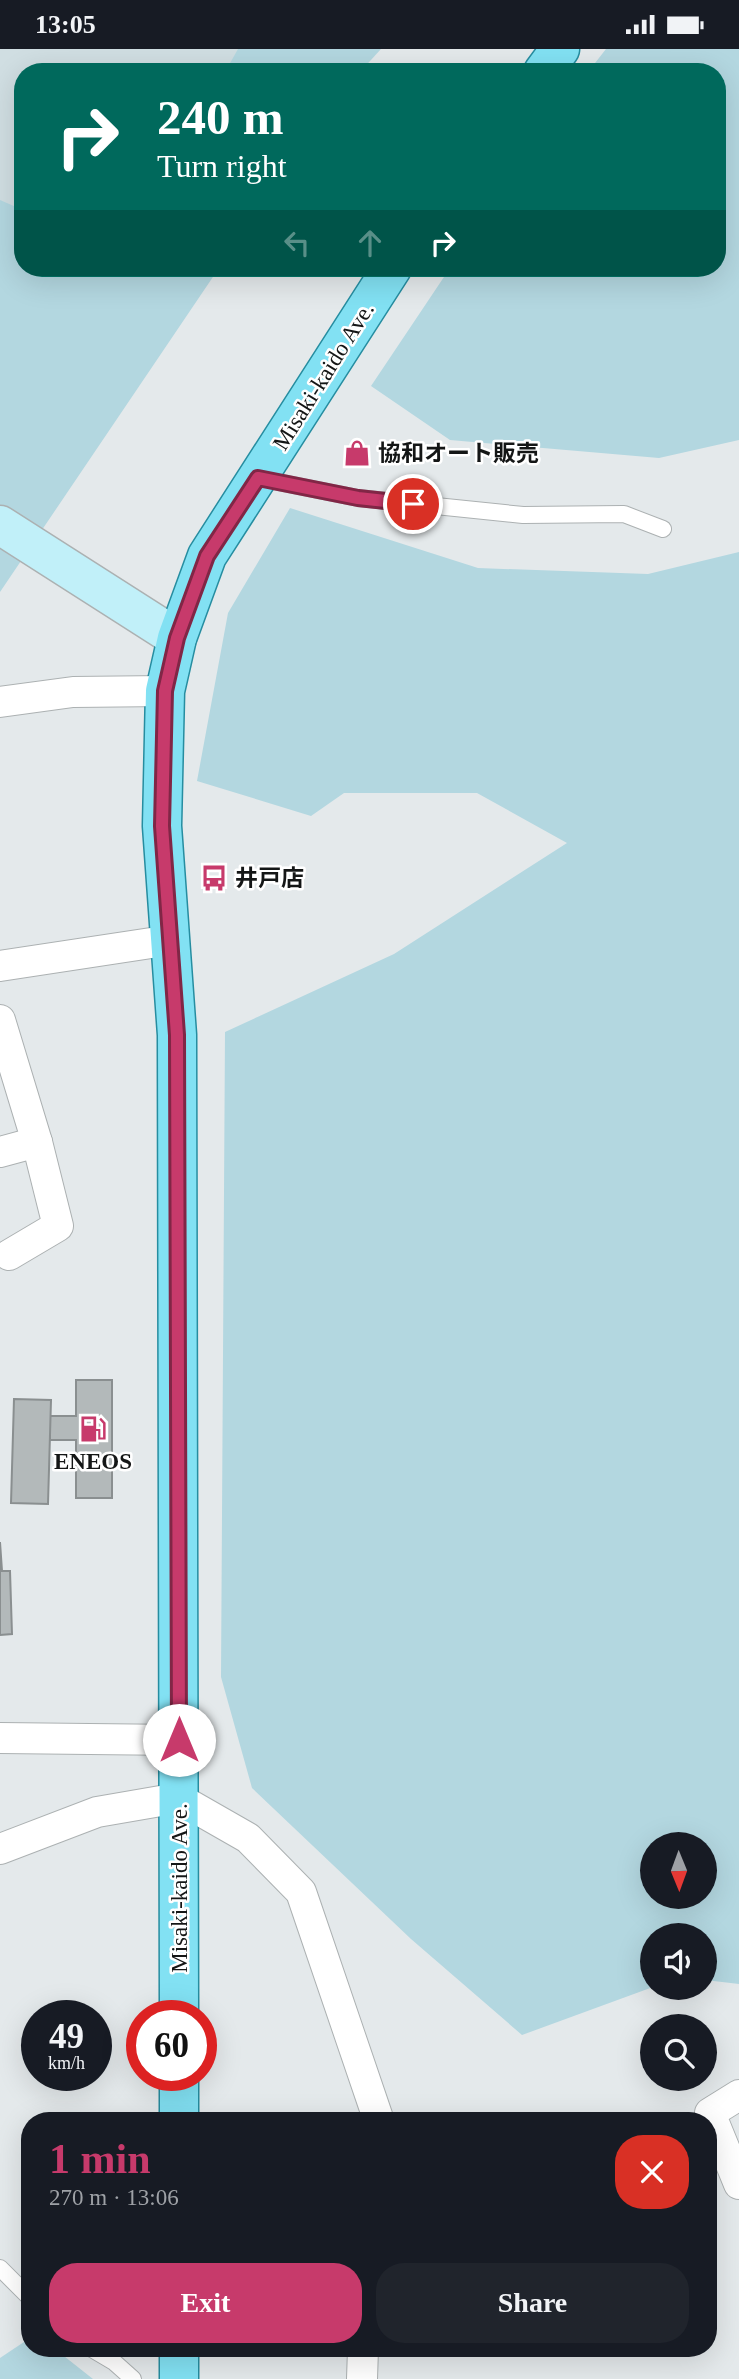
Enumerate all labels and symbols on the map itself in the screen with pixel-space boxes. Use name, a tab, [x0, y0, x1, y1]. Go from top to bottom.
street label: Misaki-kaido Ave.	[268, 298, 379, 455]
shop icon: 協和オート販売	[342, 438, 372, 468]
place label: 協和オート販売	[378, 441, 539, 466]
pin	[383, 474, 443, 534]
bus stop icon: 井戸店	[199, 863, 229, 893]
place label: 井戸店	[235, 866, 304, 891]
fuel station icon: ENEOS	[78, 1414, 108, 1444]
place label: ENEOS	[54, 1449, 132, 1474]
position arrow	[142, 1703, 216, 1777]
street label: Misaki-kaido Ave.	[167, 1803, 192, 1973]
north arrow	[640, 1832, 718, 1909]
speed limit sign: 60	[126, 2000, 217, 2091]

